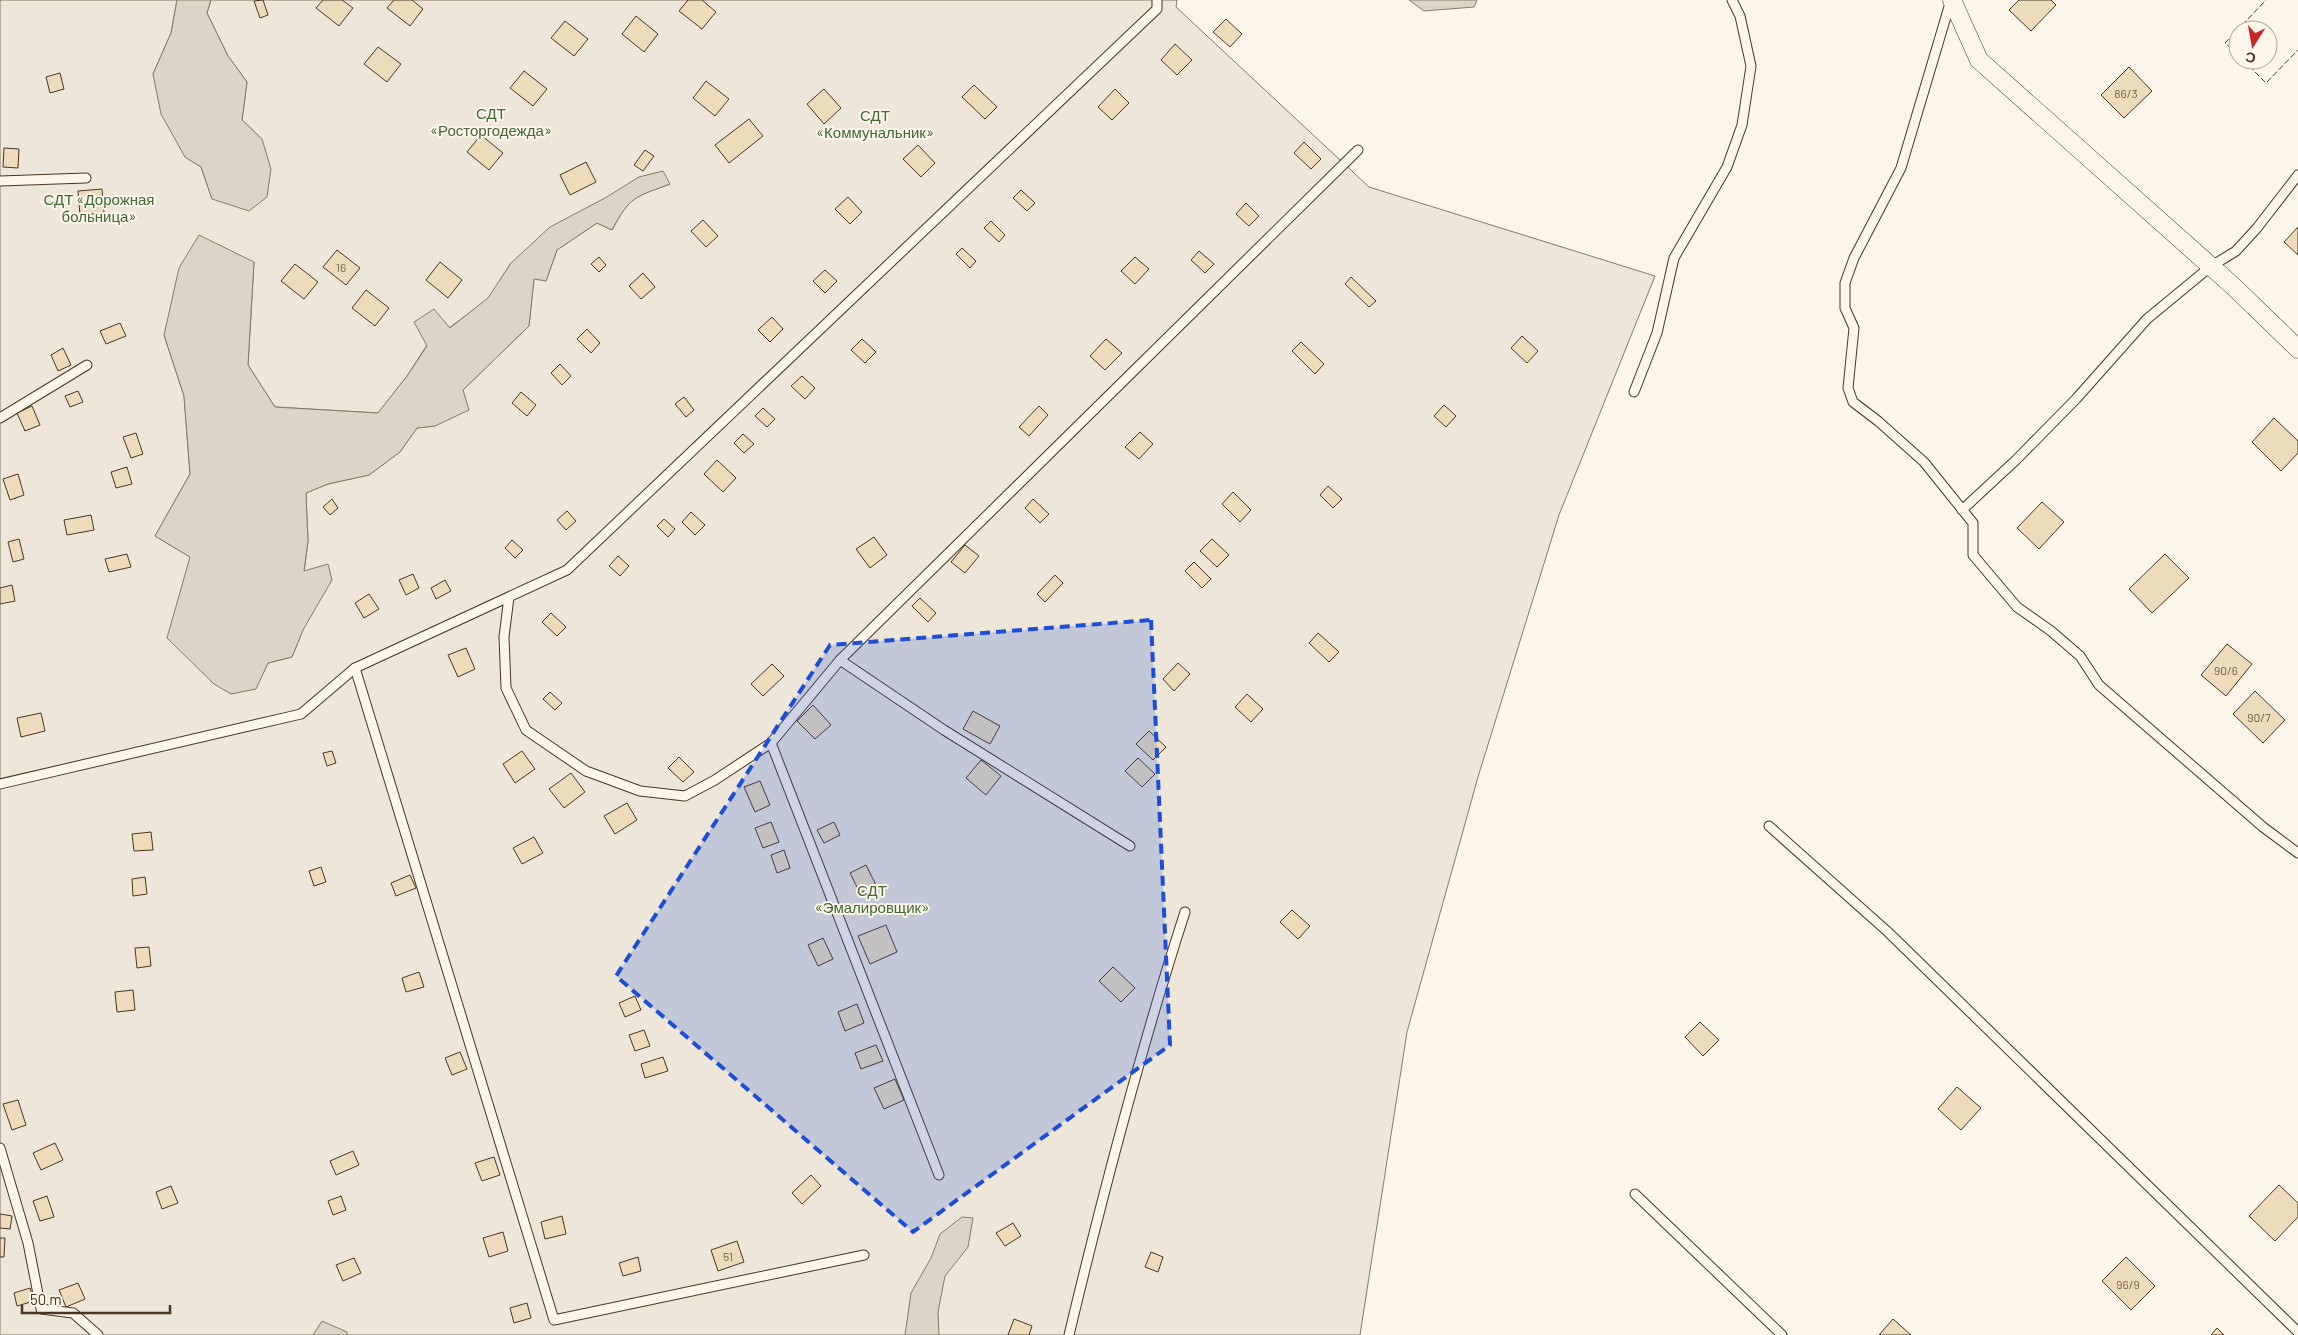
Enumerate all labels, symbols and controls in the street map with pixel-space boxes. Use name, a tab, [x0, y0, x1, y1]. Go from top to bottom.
north arrow	[2228, 20, 2278, 70]
text: С	[2244, 49, 2257, 68]
house number: 86/3	[2114, 86, 2138, 100]
park label: СДТ «Росторгодежда»	[430, 104, 552, 139]
park label: СДТ «Коммунальник»	[816, 106, 934, 141]
park label: СДТ «Дорожная больница»	[44, 190, 154, 225]
house number: 16	[336, 260, 346, 274]
house number: 90/6	[2214, 663, 2238, 677]
house number: 90/7	[2247, 710, 2271, 724]
park label: СДТ «Эмалировщик»	[815, 881, 929, 916]
house number: 51	[723, 1249, 733, 1263]
house number: 96/9	[2116, 1277, 2140, 1291]
scale bar	[22, 1282, 170, 1314]
text: 50 m	[30, 1290, 62, 1308]

